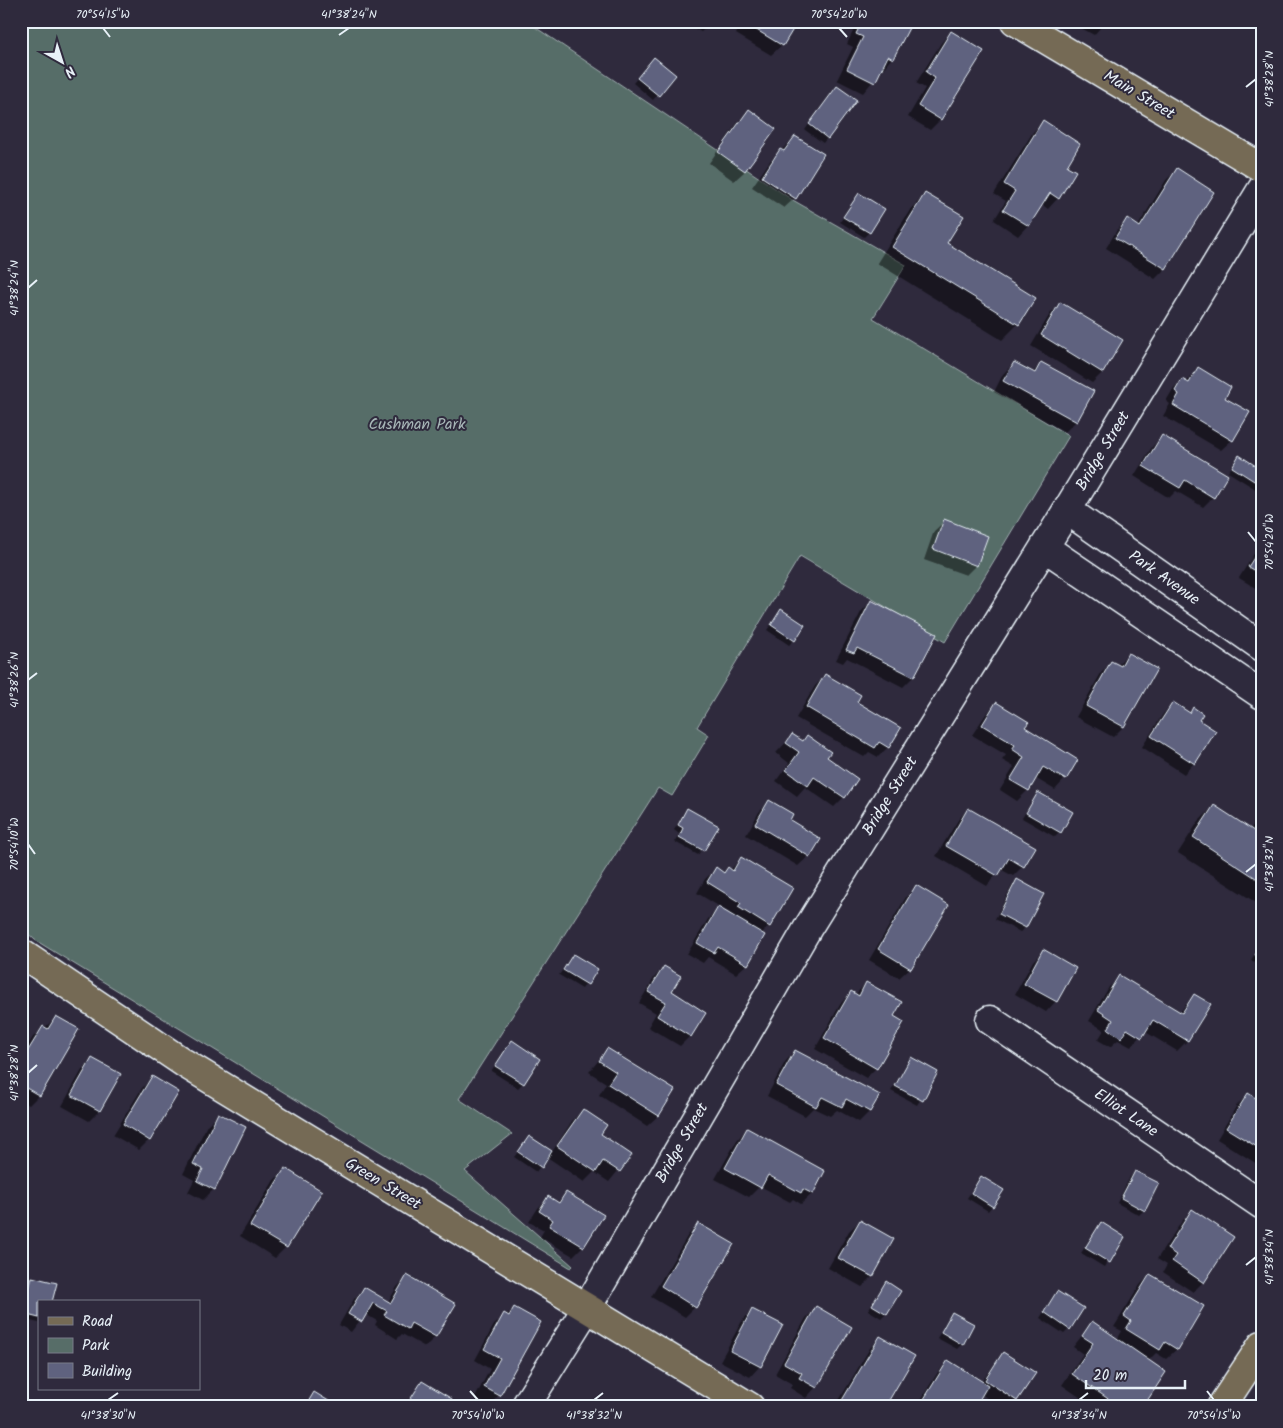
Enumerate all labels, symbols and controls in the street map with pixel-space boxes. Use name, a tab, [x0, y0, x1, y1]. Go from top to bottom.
text: 70°54'15"W	[76, 5, 130, 24]
text: 41°38'24"N	[321, 5, 377, 24]
text: 70°54'20"W	[811, 5, 867, 24]
north arrow	[38, 38, 88, 88]
text: 41°38'28"N	[1260, 51, 1279, 107]
text: N	[59, 60, 80, 83]
street label: Main Street	[1099, 64, 1180, 127]
text: 41°38'24"N	[5, 260, 24, 316]
street label: Bridge Street	[1069, 406, 1137, 496]
park label: Cushman Park	[369, 412, 466, 437]
text: 70°54'20"W	[1260, 514, 1279, 570]
street label: Park Avenue	[1123, 544, 1205, 612]
text: 41°38'26"N	[5, 652, 24, 708]
street label: Bridge Street	[856, 751, 925, 840]
text: 70°54'10"W	[5, 817, 24, 871]
text: 41°38'32"N	[1260, 836, 1279, 892]
text: 41°38'28"N	[5, 1045, 24, 1101]
street label: Elliot Lane	[1089, 1082, 1163, 1144]
street label: Bridge Street	[649, 1097, 715, 1188]
street label: Green Street	[340, 1151, 427, 1217]
text: 41°38'34"N	[1260, 1229, 1279, 1285]
legend	[38, 1300, 200, 1390]
text: Road	[82, 1310, 113, 1334]
text: Park	[82, 1334, 110, 1358]
scale bar	[1086, 1358, 1184, 1390]
text: Building	[82, 1360, 132, 1384]
text: 20 m	[1093, 1364, 1127, 1388]
text: 41°38'30"N	[80, 1406, 136, 1425]
text: 70°54'10"W	[451, 1406, 505, 1425]
text: 41°38'32"N	[566, 1406, 622, 1425]
text: 41°38'34"N	[1051, 1406, 1107, 1425]
text: 70°54'15"W	[1187, 1406, 1241, 1425]

